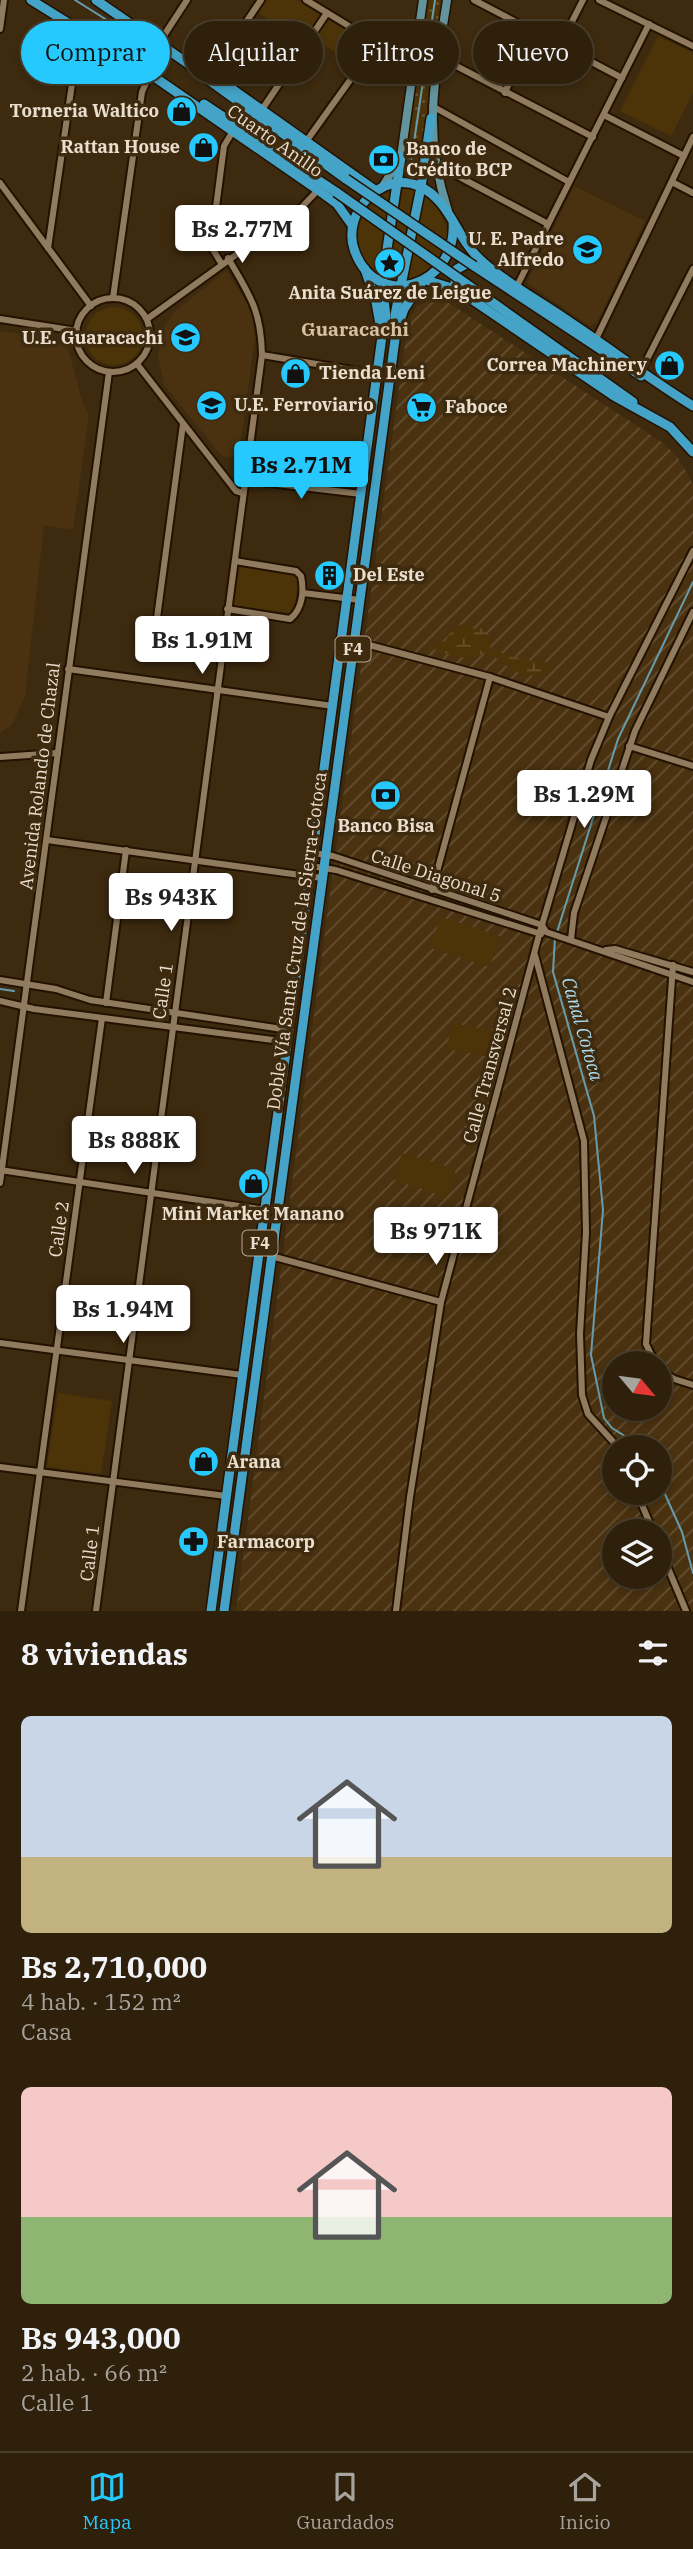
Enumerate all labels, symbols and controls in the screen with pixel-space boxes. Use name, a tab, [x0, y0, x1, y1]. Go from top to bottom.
chip: Comprar	[21, 21, 170, 84]
chip: Alquilar	[184, 21, 323, 84]
chip: Filtros	[337, 21, 459, 84]
chip: Nuevo	[473, 21, 593, 84]
shop icon: Torneria Waltico	[165, 94, 199, 128]
place label: Torneria Waltico	[9, 99, 159, 122]
street label: Cuarto Anillo	[223, 99, 328, 182]
shop icon: Rattan House	[186, 130, 220, 164]
place label: Rattan House	[61, 135, 180, 158]
place label: Banco de Crédito BCP	[406, 137, 513, 181]
bank icon: Banco de Crédito BCP	[366, 142, 400, 176]
pin: Bs 2.77M	[170, 205, 314, 265]
text: Bs 2.77M	[191, 213, 293, 243]
place label: U. E. Padre Alfredo	[468, 227, 564, 271]
school or university icon: U. E. Padre Alfredo	[570, 232, 604, 266]
place icon: Anita Suárez de Leigue	[373, 246, 407, 280]
place label: Anita Suárez de Leigue	[289, 281, 491, 304]
district label: Guaracachi	[301, 317, 409, 341]
school or university icon: U.E. Guaracachi	[169, 321, 203, 355]
place label: U.E. Guaracachi	[22, 326, 163, 349]
shop icon: Correa Machinery	[653, 348, 687, 382]
place label: Correa Machinery	[487, 353, 648, 376]
shop icon: Tienda Leni	[279, 356, 313, 390]
place label: Tienda Leni	[319, 361, 425, 384]
school or university icon: U.E. Ferroviario	[194, 388, 228, 422]
supermarket icon: Faboce	[405, 390, 439, 424]
place label: U.E. Ferroviario	[234, 393, 374, 416]
place label: Faboce	[445, 395, 508, 418]
pin: Bs 2.71M	[229, 442, 373, 501]
text: Bs 2.71M	[250, 449, 352, 479]
building icon: Del Este	[313, 558, 347, 592]
place label: Del Este	[353, 563, 425, 586]
pin: Bs 1.91M	[130, 616, 274, 676]
text: Bs 1.91M	[151, 624, 253, 654]
road number: F4	[336, 636, 370, 662]
street label: Avenida Rolando de Chazal	[14, 661, 65, 891]
street label: Doble Vía Santa Cruz de la Sierra-Cotoca	[261, 770, 332, 1112]
pin: Bs 1.29M	[512, 770, 656, 830]
text: Bs 1.29M	[533, 778, 635, 808]
bank icon: Banco Bisa	[369, 779, 403, 813]
place label: Banco Bisa	[337, 814, 435, 837]
street label: Calle Diagonal 5	[368, 844, 504, 907]
pin: Bs 943K	[106, 874, 236, 933]
text: Bs 943K	[125, 881, 217, 911]
street label: Calle 1	[147, 961, 178, 1021]
water label: Canal Cotoca	[557, 974, 609, 1084]
street label: Calle Transversal 2	[458, 984, 522, 1146]
pin: Bs 888K	[69, 1116, 199, 1176]
text: Bs 888K	[88, 1124, 180, 1154]
shop icon: Mini Market Manano	[236, 1167, 270, 1201]
street label: Calle 2	[43, 1199, 74, 1259]
place label: Mini Market Manano	[162, 1202, 344, 1225]
pin: Bs 971K	[371, 1208, 501, 1267]
text: Bs 971K	[390, 1215, 482, 1245]
road number: F4	[243, 1231, 278, 1256]
pin: Bs 1.94M	[51, 1286, 195, 1345]
text: Bs 1.94M	[72, 1293, 174, 1323]
north arrow	[602, 1351, 672, 1421]
map controls	[602, 1351, 672, 1589]
button: locate	[602, 1435, 672, 1505]
shop icon: Arana	[187, 1445, 221, 1479]
place label: Arana	[227, 1450, 281, 1473]
button: layers	[602, 1519, 672, 1589]
street label: Calle 1	[75, 1523, 104, 1583]
pharmacy icon: Farmacorp	[177, 1525, 211, 1559]
place label: Farmacorp	[217, 1530, 315, 1553]
text: 8 viviendas	[21, 1634, 188, 1673]
icon: filters	[634, 1634, 672, 1672]
icon: home	[284, 1761, 410, 1887]
text: Bs 2,710,000	[21, 1947, 207, 1986]
text: 4 hab. · 152 m²	[21, 1986, 181, 2016]
text: Casa	[21, 2016, 72, 2046]
icon: home	[284, 2132, 410, 2258]
text: Bs 943,000	[21, 2318, 181, 2357]
text: 2 hab. · 66 m²	[21, 2357, 167, 2387]
text: Calle 1	[21, 2387, 94, 2417]
tab: Mapa	[82, 2468, 132, 2534]
tab: Guardados	[297, 2468, 394, 2534]
tab: Inicio	[559, 2468, 611, 2534]

